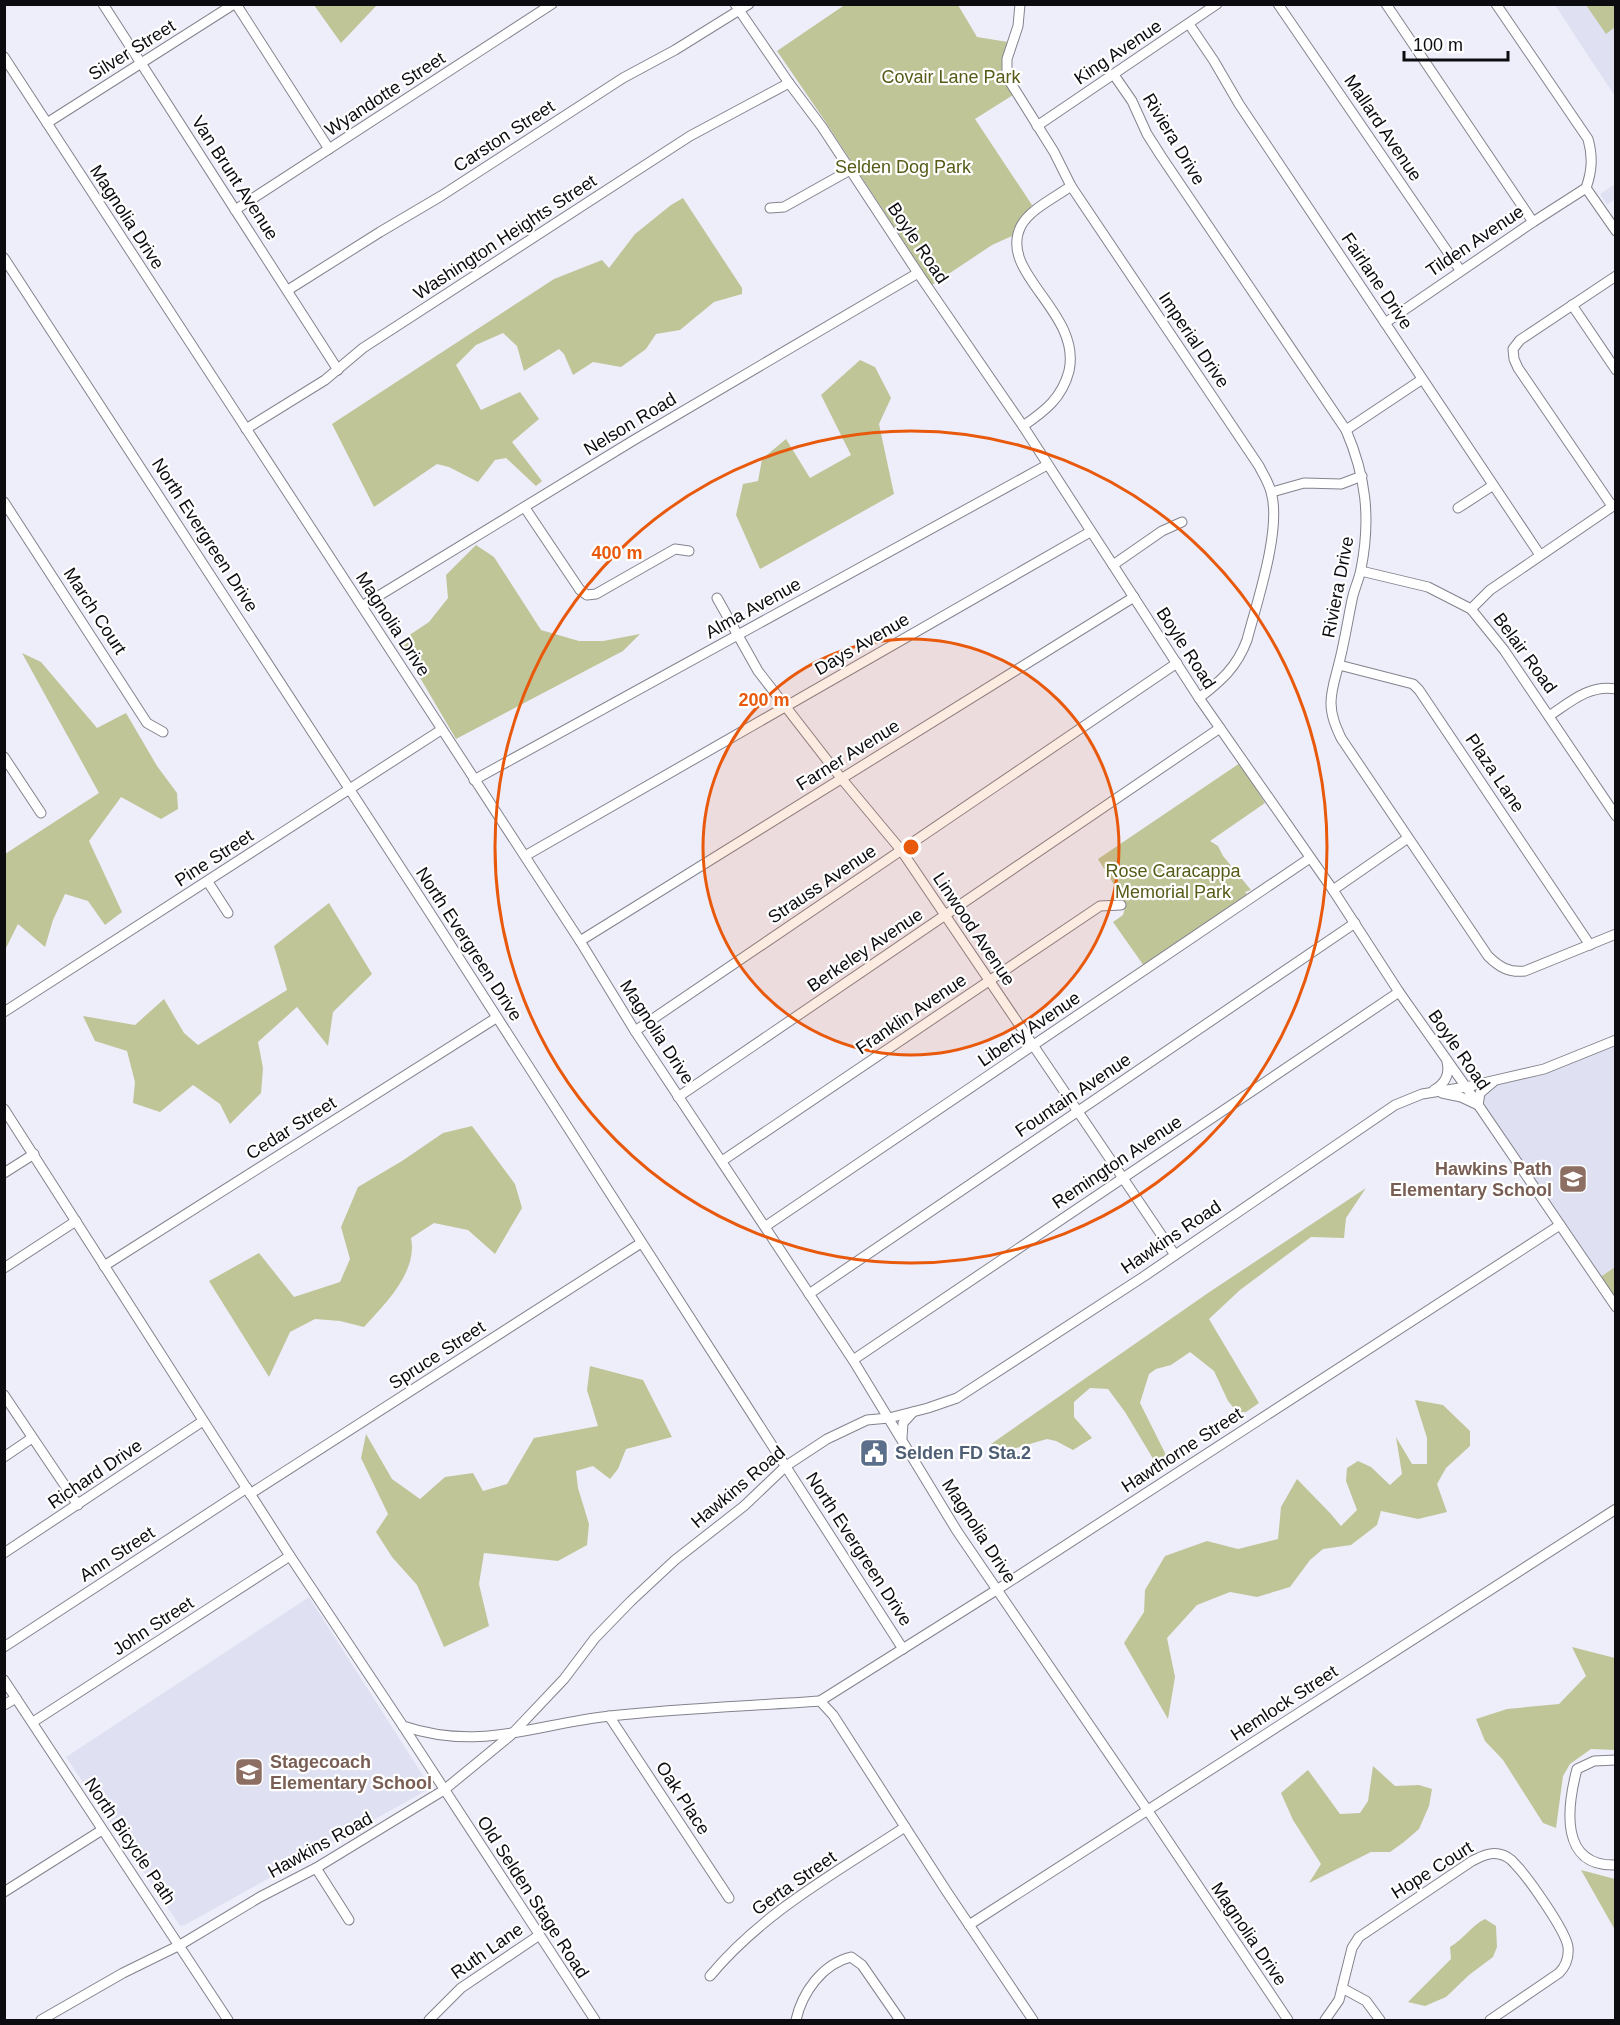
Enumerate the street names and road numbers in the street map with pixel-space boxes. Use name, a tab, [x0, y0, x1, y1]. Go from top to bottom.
street label: Silver Street	[85, 16, 179, 84]
street label: King Avenue	[1071, 16, 1165, 88]
street label: Wyandotte Street	[321, 48, 449, 140]
street label: Mallard Avenue	[1340, 71, 1426, 185]
street label: Riviera Drive	[1139, 90, 1209, 188]
street label: Carston Street	[450, 96, 558, 176]
street label: Van Brunt Avenue	[188, 112, 282, 244]
street label: Magnolia Drive	[86, 161, 168, 273]
street label: Washington Heights Street	[410, 170, 600, 304]
street label: Boyle Road	[884, 199, 952, 287]
street label: Tilden Avenue	[1423, 201, 1527, 281]
street label: Fairlane Drive	[1337, 229, 1417, 333]
street label: Imperial Drive	[1155, 288, 1233, 392]
street label: Nelson Road	[580, 389, 680, 459]
street label: North Evergreen Drive	[148, 454, 262, 616]
street label: Riviera Drive	[1318, 535, 1358, 639]
street label: March Court	[60, 564, 130, 658]
street label: Magnolia Drive	[352, 568, 434, 680]
street label: Alma Avenue	[702, 574, 804, 642]
street label: Boyle Road	[1152, 604, 1220, 692]
street label: Days Avenue	[811, 609, 913, 679]
street label: Belair Road	[1489, 609, 1561, 697]
street label: Farner Avenue	[793, 715, 903, 795]
street label: Plaza Lane	[1462, 730, 1528, 816]
street label: Pine Street	[171, 825, 257, 891]
street label: Strauss Avenue	[764, 841, 880, 927]
street label: North Evergreen Drive	[412, 863, 526, 1025]
street label: Linwood Avenue	[929, 869, 1019, 989]
street label: Berkeley Avenue	[804, 904, 926, 996]
street label: Franklin Avenue	[852, 970, 970, 1058]
street label: Magnolia Drive	[616, 976, 698, 1088]
street label: Liberty Avenue	[974, 988, 1084, 1070]
street label: Boyle Road	[1424, 1006, 1494, 1094]
street label: Fountain Avenue	[1012, 1049, 1134, 1141]
street label: Cedar Street	[242, 1092, 340, 1164]
street label: Remington Avenue	[1048, 1111, 1186, 1213]
street label: Hawkins Road	[1117, 1196, 1225, 1278]
street label: Spruce Street	[385, 1317, 489, 1393]
street label: Hawthorne Street	[1118, 1403, 1246, 1497]
street label: Richard Drive	[44, 1435, 146, 1513]
street label: Hawkins Road	[687, 1442, 789, 1532]
street label: North Evergreen Drive	[802, 1468, 916, 1630]
street label: Magnolia Drive	[938, 1475, 1020, 1587]
street label: Ann Street	[76, 1522, 158, 1586]
street label: John Street	[109, 1593, 197, 1659]
street label: Hemlock Street	[1227, 1661, 1341, 1745]
street label: Oak Place	[652, 1758, 714, 1838]
street label: North Bicycle Path	[80, 1774, 180, 1908]
street label: Hawkins Road	[264, 1808, 376, 1882]
street label: Old Selden Stage Road	[473, 1812, 593, 1982]
street label: Hope Court	[1388, 1837, 1476, 1903]
street label: Gerta Street	[748, 1847, 840, 1919]
street label: Magnolia Drive	[1207, 1879, 1291, 1989]
street label: Ruth Lane	[447, 1919, 527, 1983]

